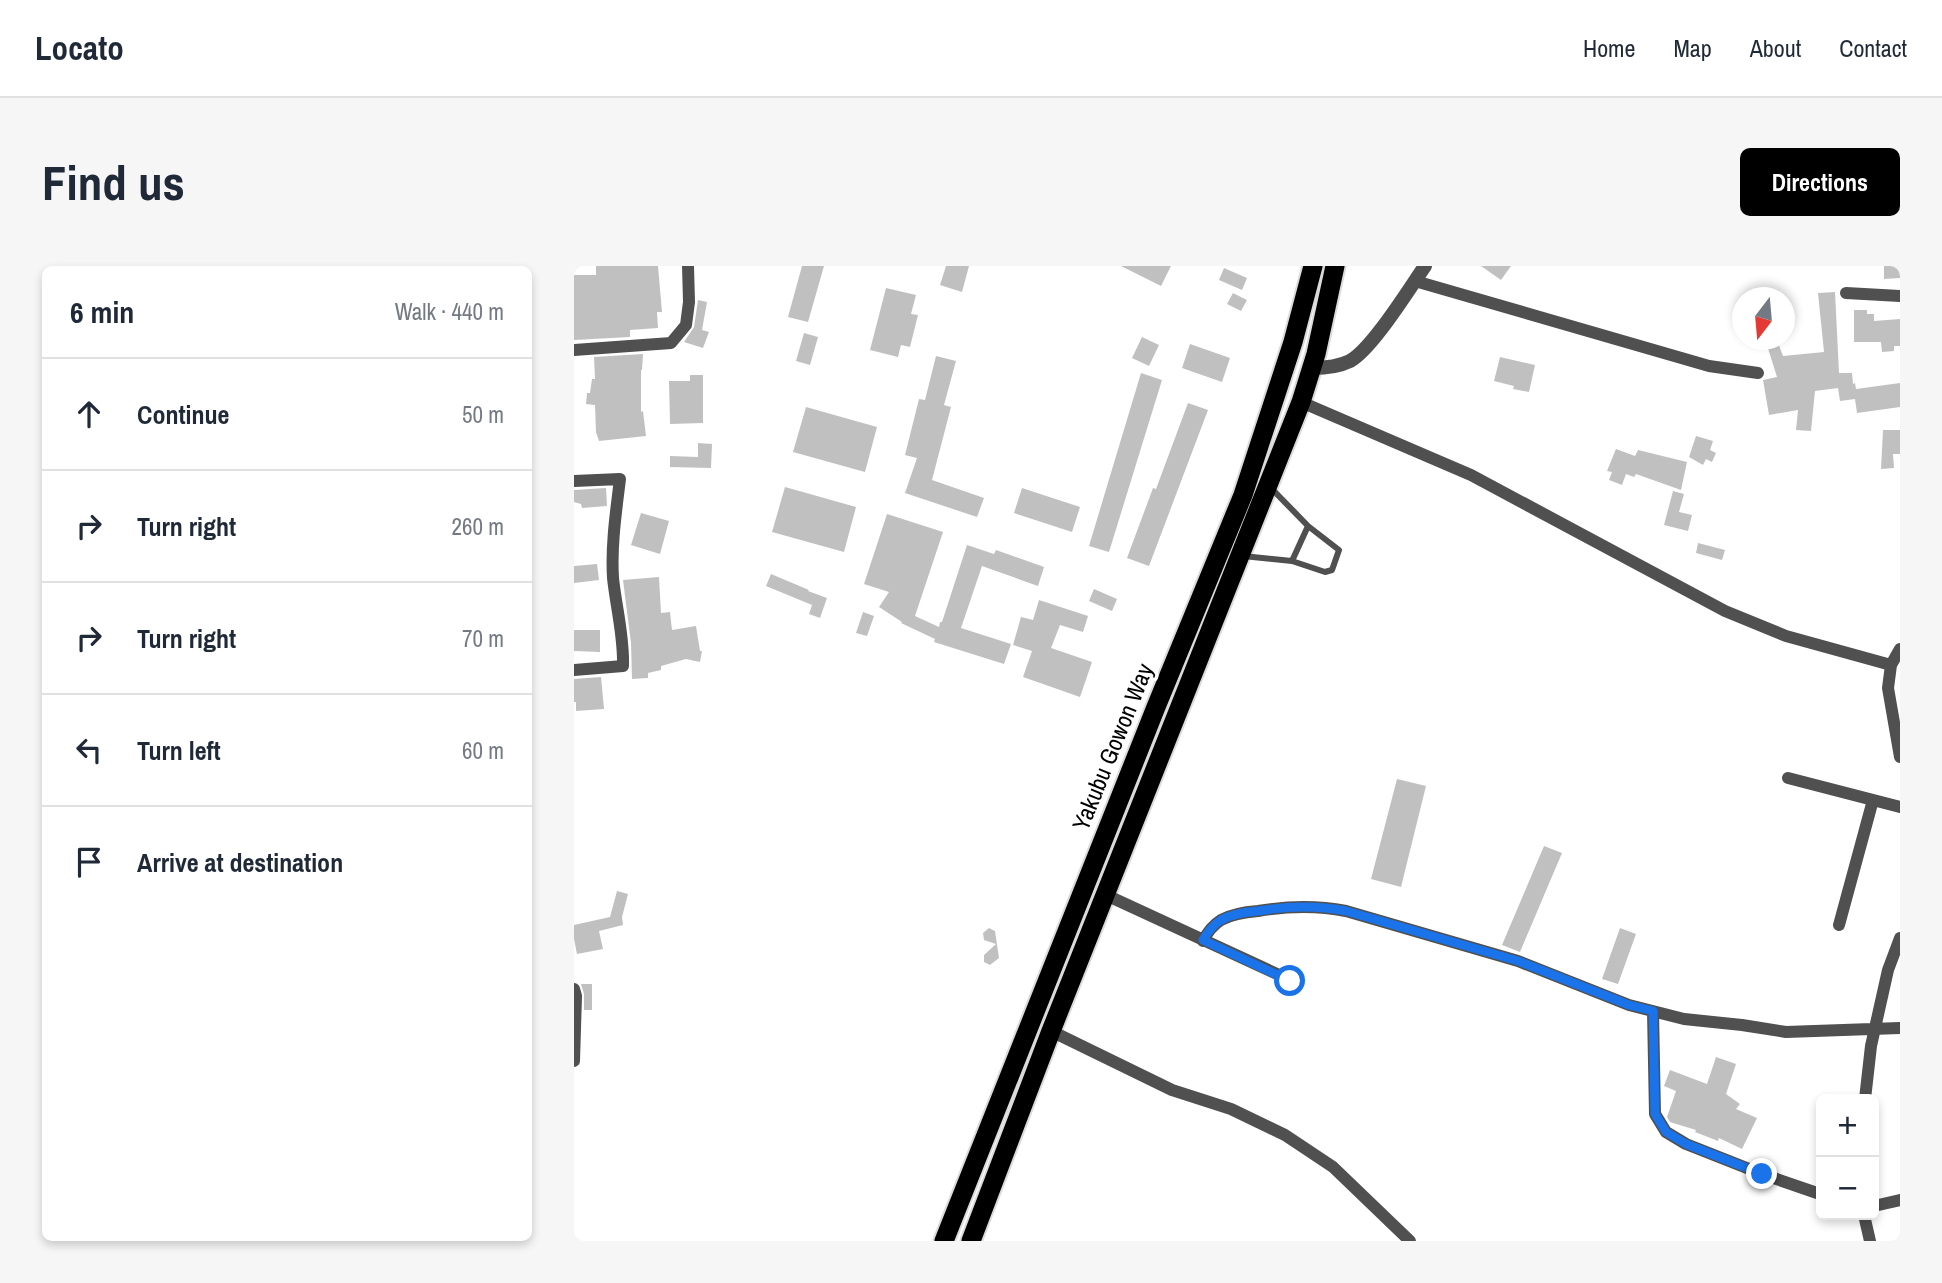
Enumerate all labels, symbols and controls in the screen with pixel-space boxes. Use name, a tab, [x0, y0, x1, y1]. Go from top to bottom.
text: Locato	[35, 26, 124, 70]
text: Home	[1583, 32, 1635, 64]
text: Map	[1673, 32, 1712, 64]
text: About	[1750, 32, 1801, 64]
text: Contact	[1839, 32, 1907, 64]
button: Directions	[1740, 148, 1900, 216]
text: Find us	[42, 149, 185, 215]
north arrow	[1732, 287, 1795, 350]
text: 6 min	[70, 292, 134, 332]
text: Walk · 440 m	[395, 296, 504, 327]
icon: ahead	[70, 395, 108, 433]
text: Continue	[137, 397, 229, 432]
text: 50 m	[462, 399, 504, 430]
icon: right	[70, 507, 108, 545]
text: Turn right	[137, 509, 236, 544]
text: 260 m	[452, 511, 504, 542]
icon: right	[70, 619, 108, 657]
text: Turn right	[137, 621, 236, 656]
text: 70 m	[462, 623, 504, 654]
street label: Yakubu Gowon Way	[1064, 658, 1160, 835]
icon: left	[70, 731, 108, 769]
text: Turn left	[137, 733, 221, 768]
text: 60 m	[462, 735, 504, 766]
icon: arrive	[70, 843, 108, 881]
text: Arrive at destination	[137, 845, 343, 880]
route start	[1274, 965, 1305, 996]
map controls	[1816, 1094, 1879, 1220]
button: +	[1816, 1094, 1879, 1157]
button: −	[1816, 1157, 1879, 1220]
route end	[1746, 1158, 1777, 1189]

